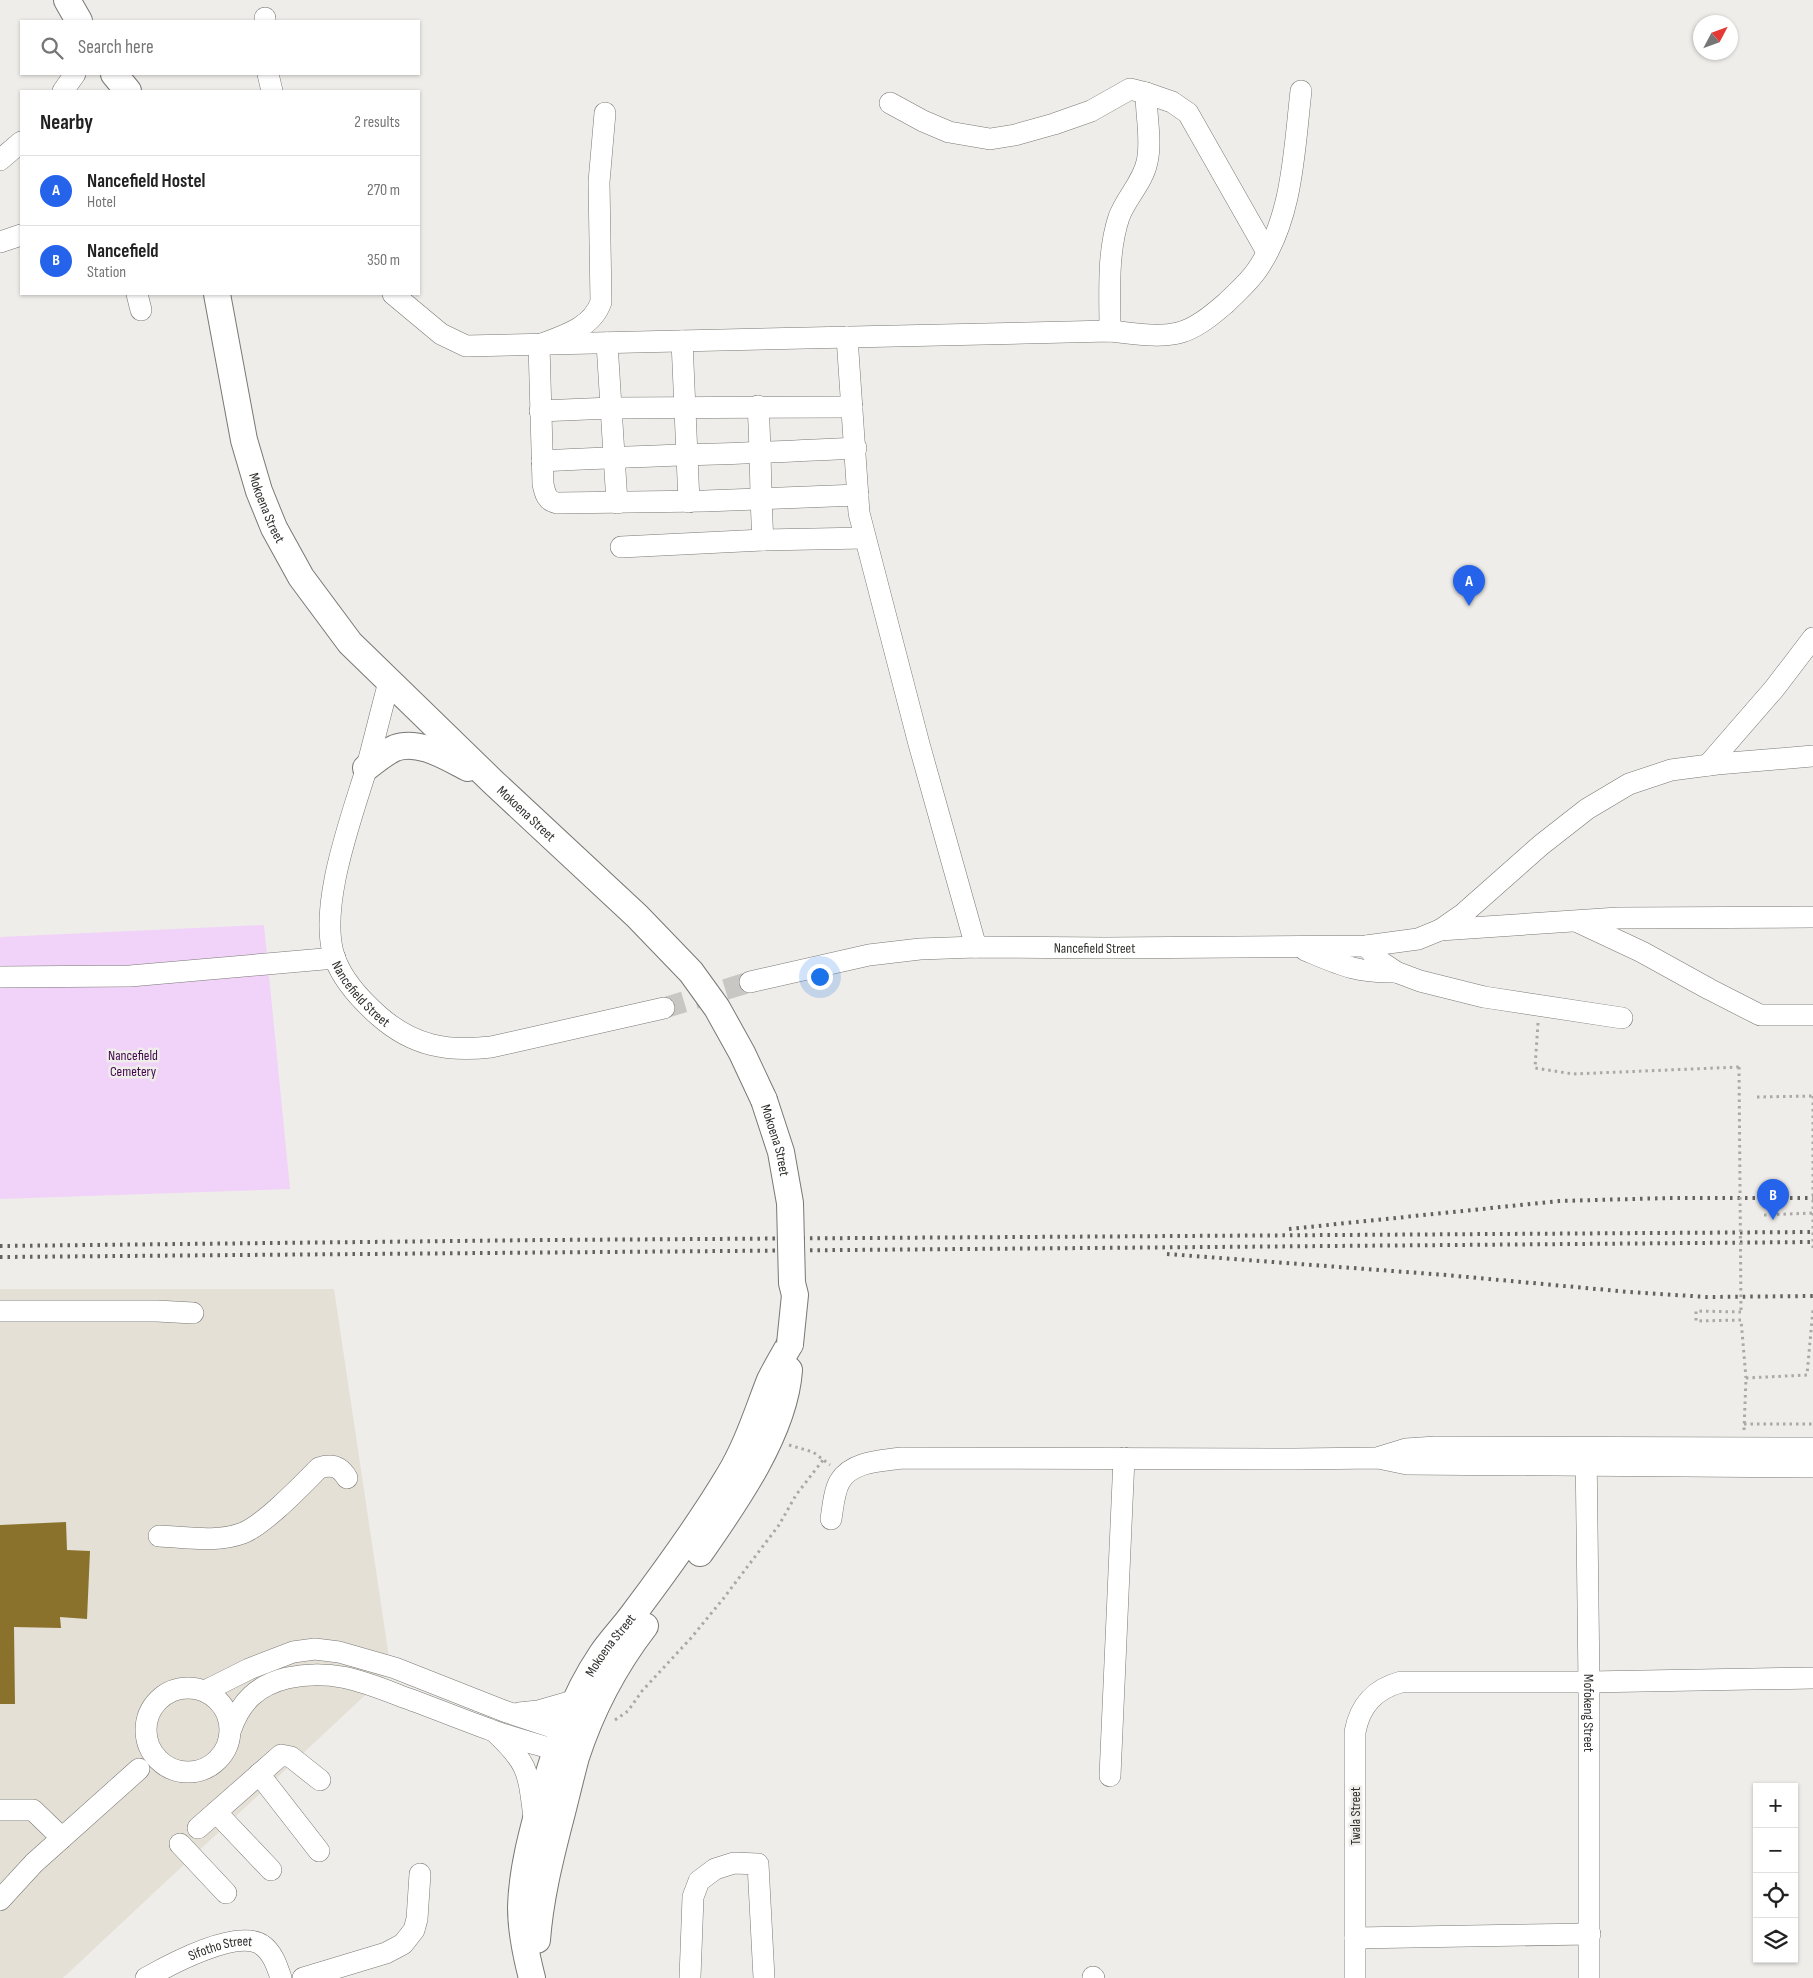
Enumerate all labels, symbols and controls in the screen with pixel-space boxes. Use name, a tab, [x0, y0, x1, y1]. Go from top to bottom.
north arrow	[1693, 15, 1738, 60]
search box	[20, 20, 420, 75]
icon: search	[38, 34, 66, 62]
text: Search here	[78, 36, 154, 59]
text: Nearby	[40, 110, 93, 135]
text: 2 results	[354, 113, 400, 132]
text: Nancefield Hostel	[87, 170, 205, 193]
text: A	[52, 181, 60, 200]
text: 270 m	[367, 181, 400, 200]
text: Hotel	[87, 193, 116, 212]
text: Nancefield	[87, 240, 159, 263]
text: B	[52, 251, 60, 270]
text: 350 m	[367, 251, 400, 270]
text: Station	[87, 263, 126, 282]
street label: Mokoena Street	[246, 471, 289, 546]
pin: A	[1453, 565, 1485, 606]
street label: Mokoena Street	[494, 782, 559, 845]
street label: Nancefield Street	[1054, 939, 1136, 957]
street label: Nancefield Street	[328, 958, 394, 1030]
your location	[807, 964, 833, 990]
park label: Nancefield Cemetery	[108, 1047, 158, 1080]
street label: Mokoena Street	[757, 1102, 794, 1177]
pin: B	[1757, 1179, 1789, 1220]
street label: Mokoena Street	[581, 1610, 639, 1679]
street label: Mofokeng Street	[1580, 1674, 1598, 1752]
map controls	[1753, 1783, 1798, 1963]
button: +	[1753, 1783, 1798, 1828]
street label: Twala Street	[1347, 1787, 1364, 1845]
button: −	[1753, 1828, 1798, 1873]
button: locate	[1753, 1873, 1798, 1918]
button: layers	[1753, 1918, 1798, 1963]
street label: Sifotho Street	[185, 1932, 253, 1964]

